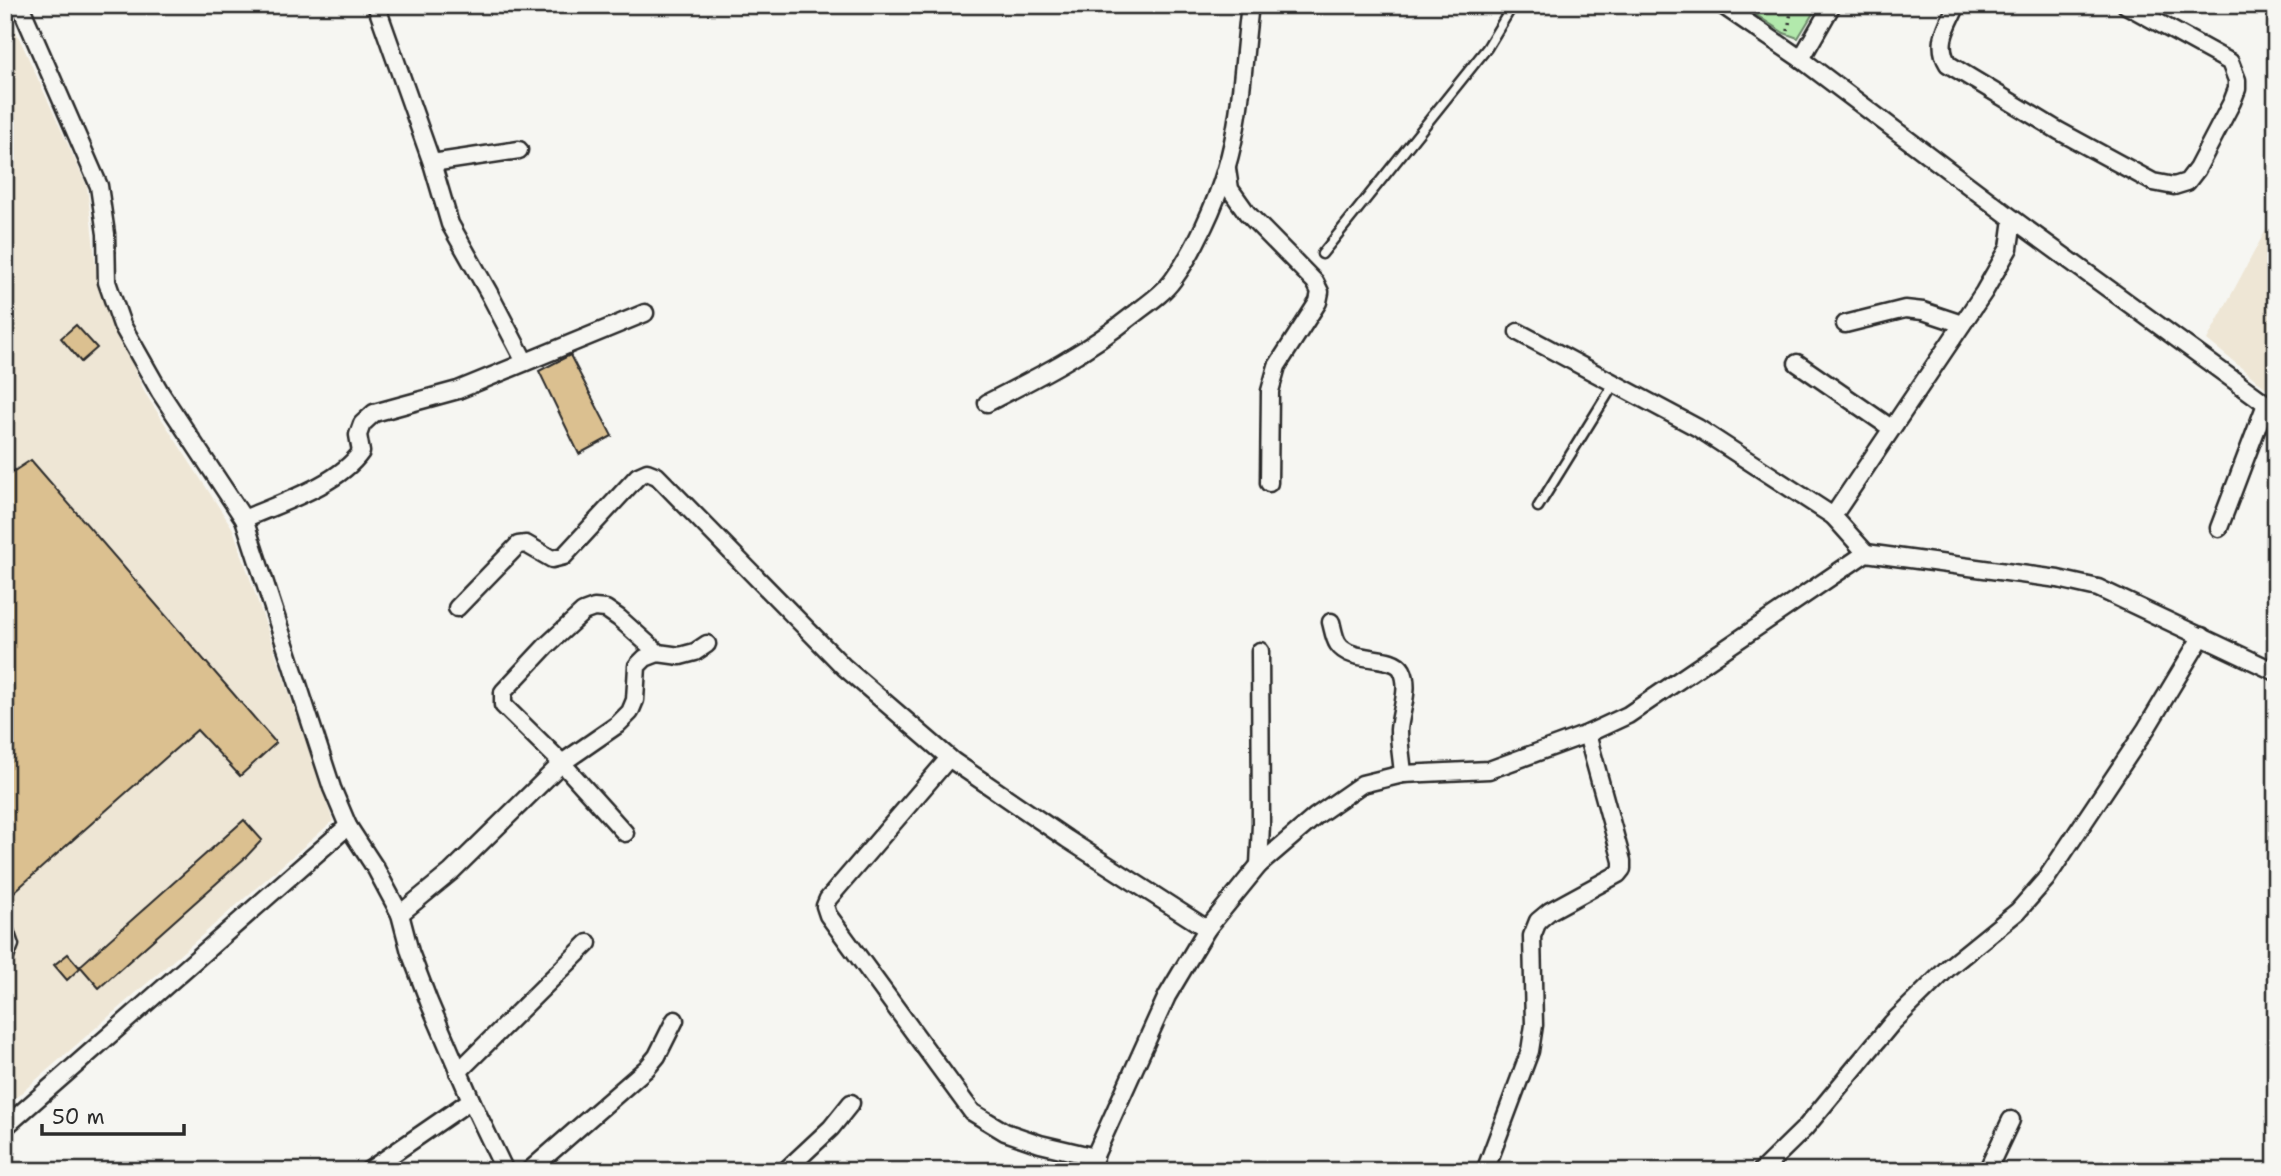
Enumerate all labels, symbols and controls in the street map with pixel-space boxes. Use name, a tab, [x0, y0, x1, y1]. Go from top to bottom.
scale bar	[42, 1092, 184, 1136]
text: 50 m	[52, 1103, 105, 1131]

